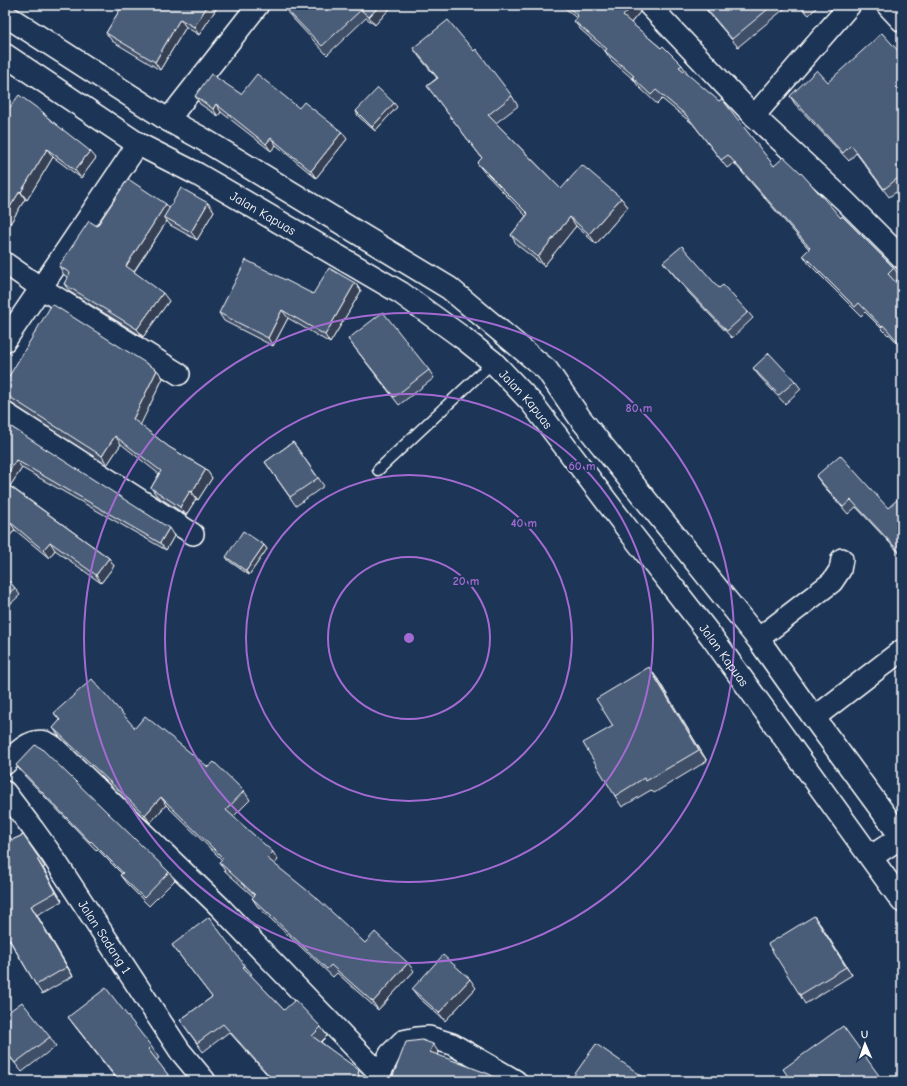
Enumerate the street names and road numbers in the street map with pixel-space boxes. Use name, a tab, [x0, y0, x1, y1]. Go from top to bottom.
street label: Jalan Kapuas	[228, 188, 299, 238]
street label: Jalan Kapuas	[496, 366, 556, 432]
street label: Jalan Kapuas	[696, 621, 752, 689]
street label: Jalan Sadang 1	[75, 897, 134, 977]

